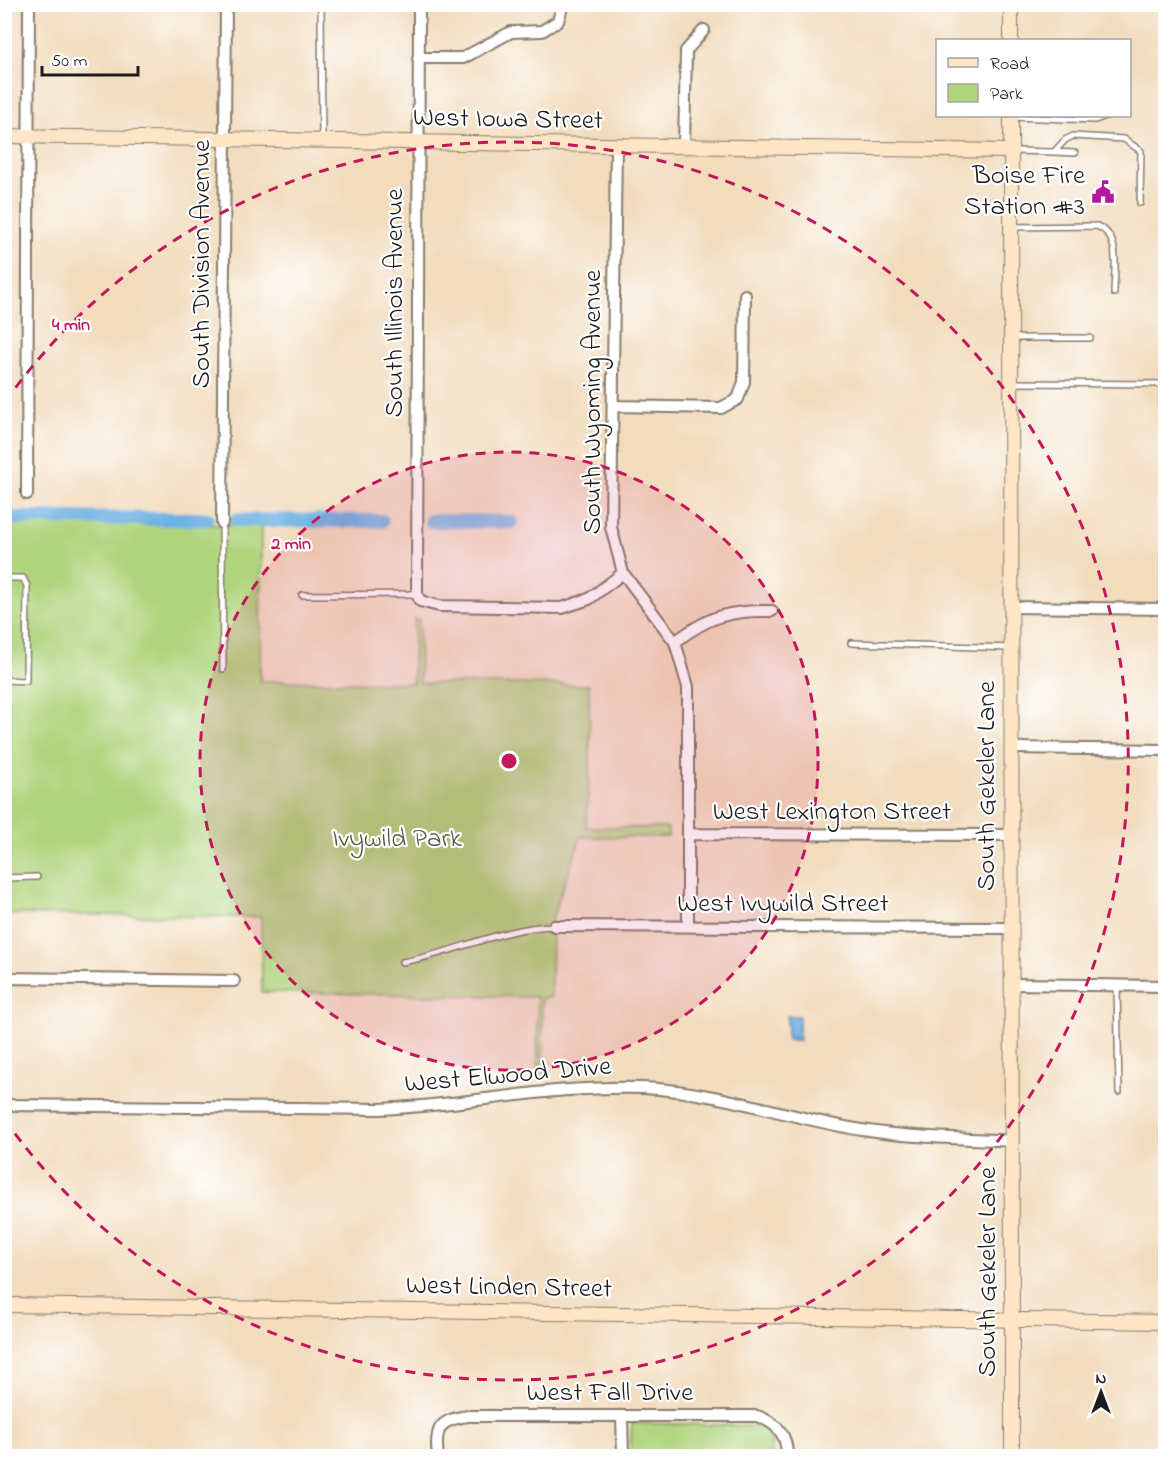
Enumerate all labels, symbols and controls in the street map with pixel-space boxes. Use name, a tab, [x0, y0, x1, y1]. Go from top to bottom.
scale bar	[42, 39, 138, 77]
legend	[936, 39, 1131, 117]
text: 50 m	[51, 49, 88, 75]
text: Road	[990, 52, 1029, 78]
text: Park	[990, 82, 1023, 108]
street label: West Iowa Street	[413, 99, 603, 141]
street label: South Division Avenue	[183, 139, 222, 388]
place label: Boise Fire Station #3	[964, 157, 1086, 227]
public building icon: Boise Fire Station #3	[1090, 179, 1116, 205]
street label: South Illinois Avenue	[376, 188, 415, 418]
street label: South Wyoming Avenue	[574, 269, 613, 534]
text: 4 min	[52, 313, 90, 339]
text: 2 min	[270, 532, 311, 558]
street label: South Gekeler Lane	[968, 680, 1007, 891]
centre of rings	[499, 751, 519, 771]
street label: West Lexington Street	[713, 793, 951, 832]
park label: Ivywild Park	[332, 820, 462, 859]
street label: West Ivywild Street	[677, 885, 889, 924]
street label: West Elwood Drive	[403, 1047, 614, 1104]
street label: South Gekeler Lane	[969, 1166, 1008, 1377]
street label: West Linden Street	[406, 1267, 612, 1309]
north arrow	[1071, 1362, 1131, 1422]
text: N	[1096, 1367, 1107, 1391]
street label: West Fall Drive	[527, 1374, 694, 1413]

